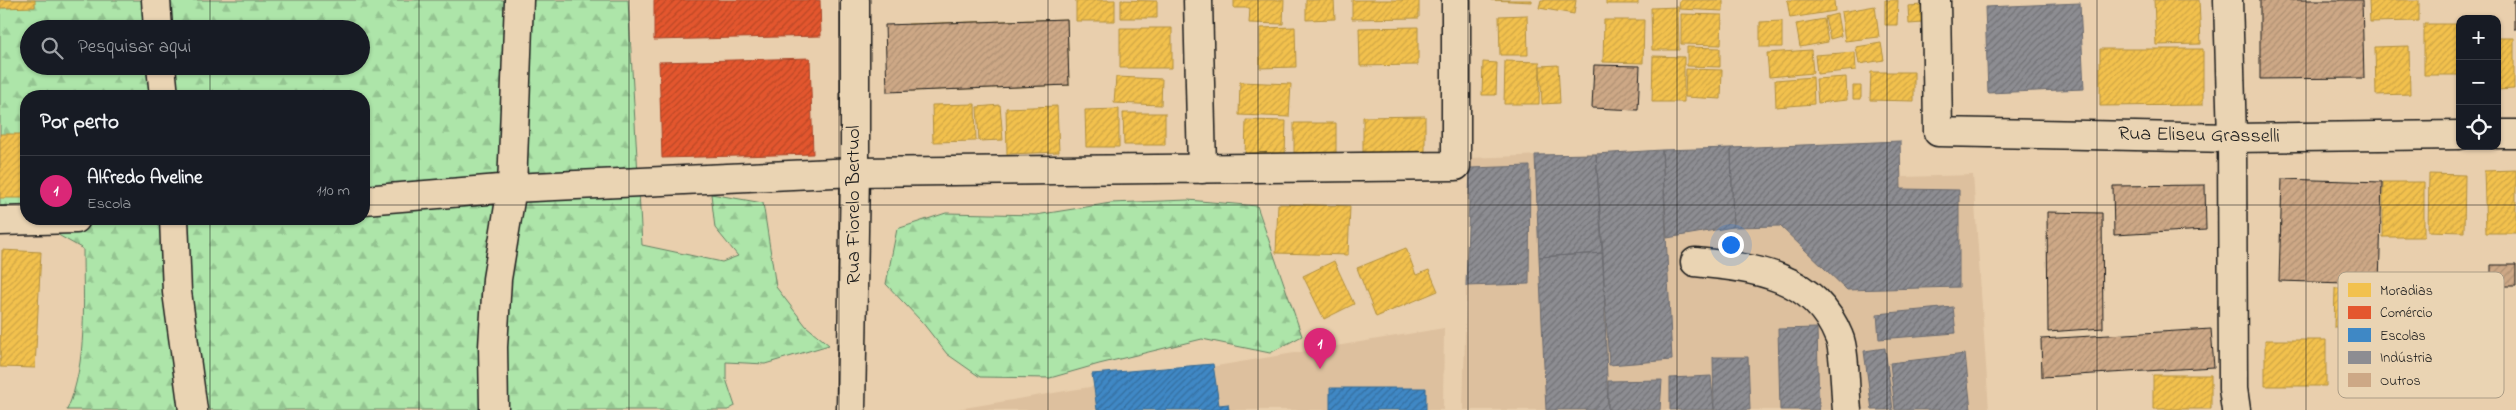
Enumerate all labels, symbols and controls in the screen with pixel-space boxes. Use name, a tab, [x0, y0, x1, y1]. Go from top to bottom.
map controls	[2456, 15, 2501, 150]
button: +	[2456, 15, 2501, 60]
search box	[20, 20, 370, 75]
icon: search	[38, 34, 66, 62]
text: Pesquisar aqui	[78, 34, 191, 61]
button: −	[2456, 60, 2501, 105]
button: locate	[2456, 105, 2501, 150]
text: Por perto	[40, 108, 119, 138]
street label: Rua Eliseu Grasselli	[2118, 120, 2280, 152]
street label: Rua Fiorelo Bertuol	[840, 126, 869, 285]
text: Alfredo Aveline	[87, 165, 202, 192]
text: 1	[53, 179, 59, 203]
text: 110 m	[316, 179, 350, 203]
text: Escola	[87, 192, 131, 216]
your location	[1718, 232, 1744, 258]
legend	[2338, 272, 2504, 398]
text: Moradias	[2380, 281, 2433, 302]
text: Comércio	[2380, 303, 2432, 324]
text: Escolas	[2380, 326, 2426, 347]
pin: 1	[1304, 328, 1336, 369]
text: Indústria	[2380, 348, 2432, 369]
text: Outros	[2380, 371, 2421, 392]

